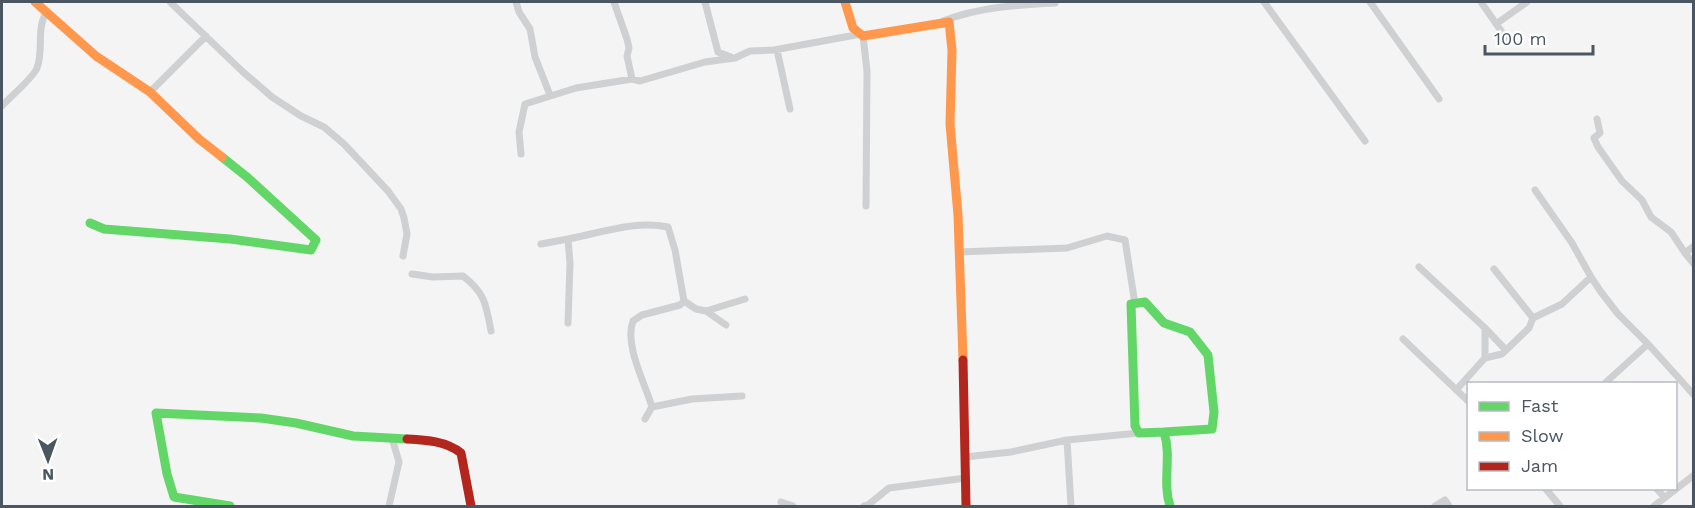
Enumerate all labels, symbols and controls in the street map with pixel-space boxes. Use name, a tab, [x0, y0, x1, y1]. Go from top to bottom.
scale bar	[1485, 18, 1593, 56]
text: 100 m	[1494, 28, 1547, 49]
legend	[1467, 382, 1677, 490]
text: Fast	[1521, 395, 1559, 416]
text: Slow	[1521, 425, 1564, 446]
north arrow	[18, 430, 78, 490]
text: Jam	[1521, 455, 1558, 476]
text: N	[42, 465, 54, 484]

